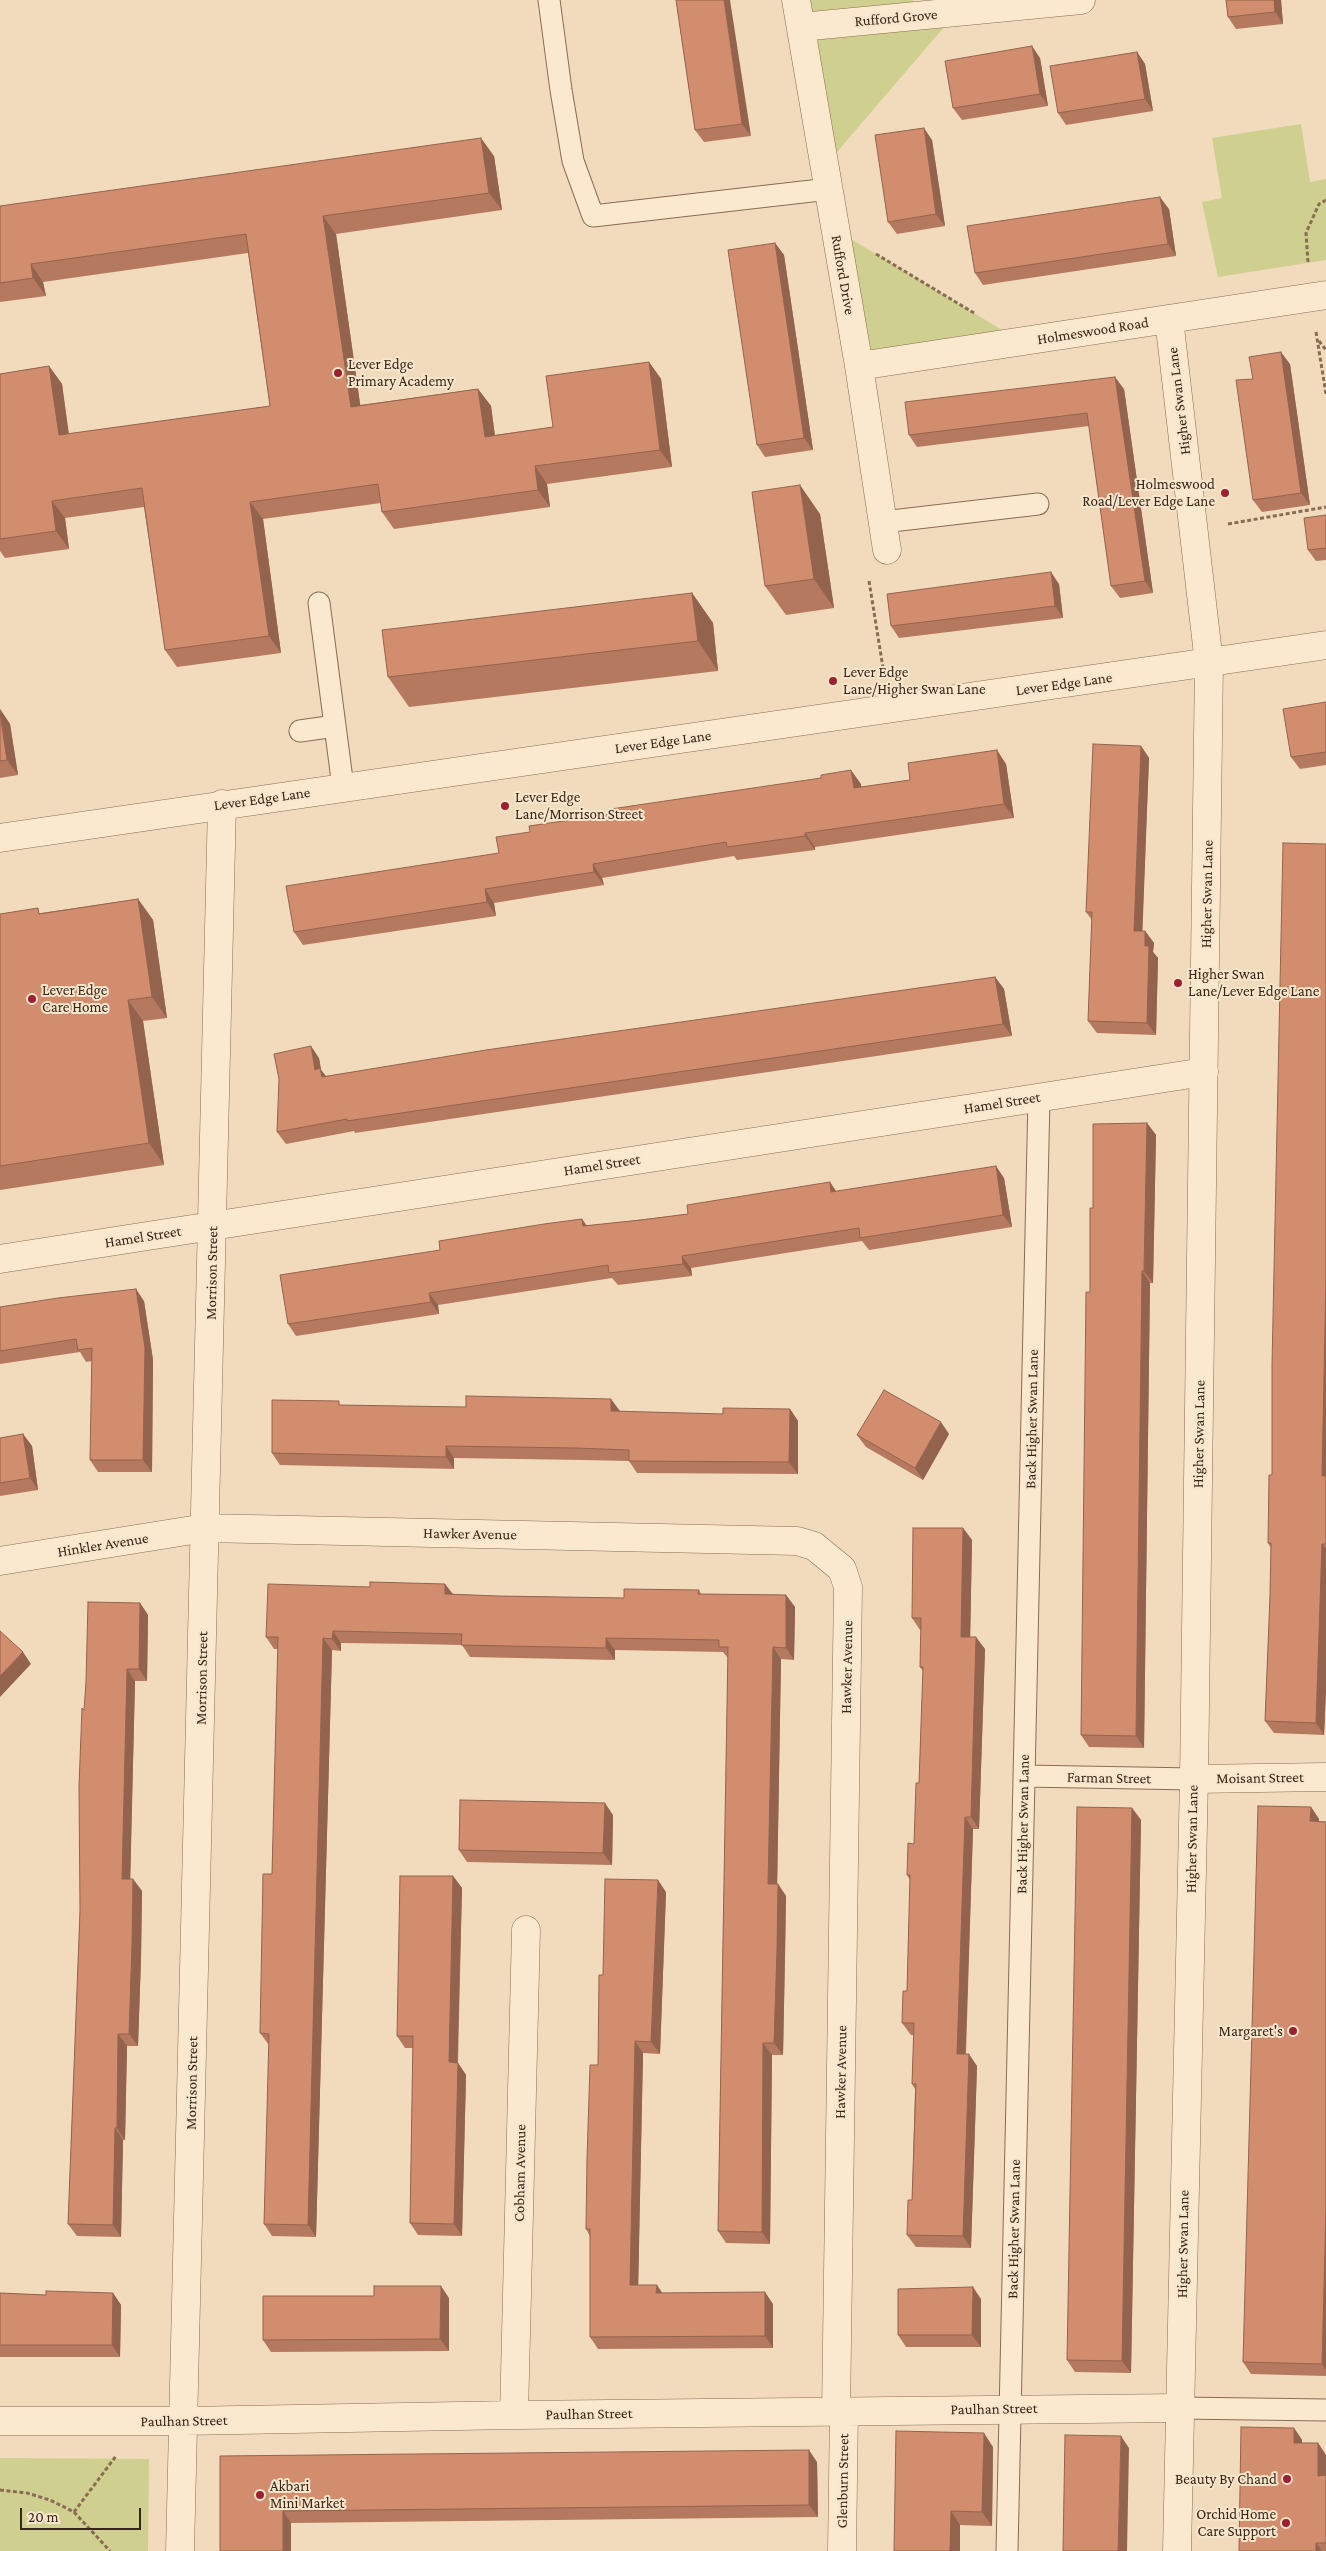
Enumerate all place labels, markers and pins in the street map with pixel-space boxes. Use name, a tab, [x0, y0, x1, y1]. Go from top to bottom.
place label: Lever Edge Primary Academy	[348, 355, 454, 390]
marker: Lever Edge Primary Academy	[332, 367, 344, 379]
place label: Holmeswood Road/Lever Edge Lane	[1082, 475, 1215, 510]
marker: Holmeswood Road/Lever Edge Lane	[1219, 487, 1231, 499]
place label: Lever Edge Lane/Higher Swan Lane	[843, 663, 986, 698]
marker: Lever Edge Lane/Higher Swan Lane	[827, 675, 839, 687]
place label: Lever Edge Lane/Morrison Street	[515, 788, 643, 823]
marker: Lever Edge Lane/Morrison Street	[499, 800, 511, 812]
place label: Higher Swan Lane/Lever Edge Lane	[1188, 965, 1319, 1000]
marker: Higher Swan Lane/Lever Edge Lane	[1172, 977, 1184, 989]
place label: Lever Edge Care Home	[42, 981, 108, 1016]
marker: Lever Edge Care Home	[26, 993, 38, 1005]
place label: Margaret's	[1219, 2022, 1283, 2040]
marker: Margaret's	[1287, 2025, 1299, 2037]
place label: Beauty By Chand	[1175, 2470, 1277, 2488]
marker: Beauty By Chand	[1281, 2473, 1293, 2485]
place label: Akbari Mini Market	[270, 2477, 344, 2512]
marker: Akbari Mini Market	[254, 2489, 266, 2501]
place label: Orchid Home Care Support	[1196, 2505, 1276, 2540]
marker: Orchid Home Care Support	[1280, 2517, 1292, 2529]

